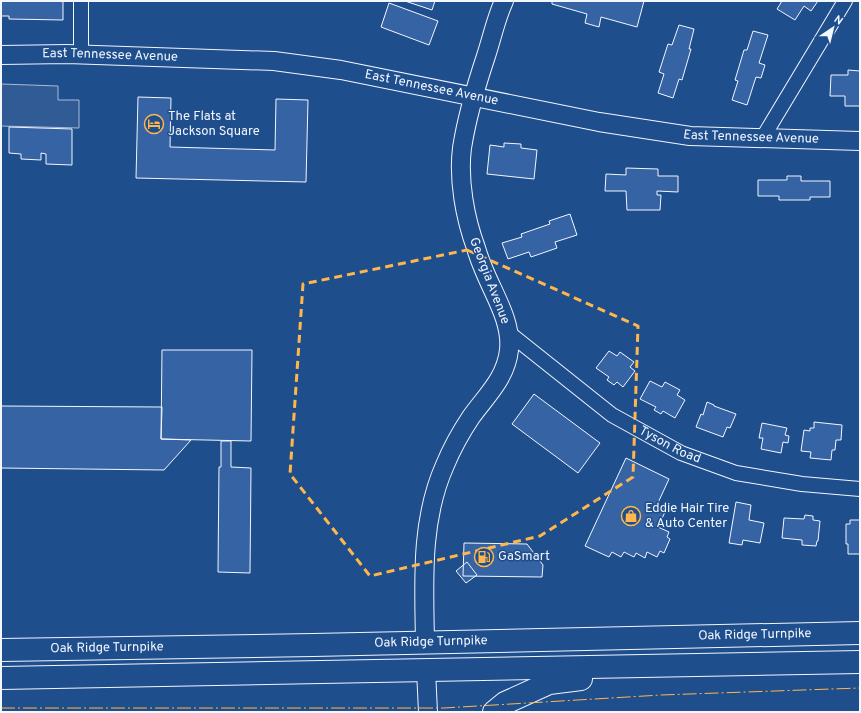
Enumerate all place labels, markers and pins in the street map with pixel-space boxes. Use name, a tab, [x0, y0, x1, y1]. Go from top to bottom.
place label: The Flats at Jackson Square	[168, 109, 260, 140]
hotel icon: The Flats at Jackson Square	[143, 113, 165, 135]
place label: Eddie Hair Tire & Auto Center	[645, 501, 729, 532]
shop icon: Eddie Hair Tire & Auto Center	[620, 505, 642, 527]
fuel station icon: GaSmart	[473, 546, 495, 568]
place label: GaSmart	[498, 549, 550, 565]

